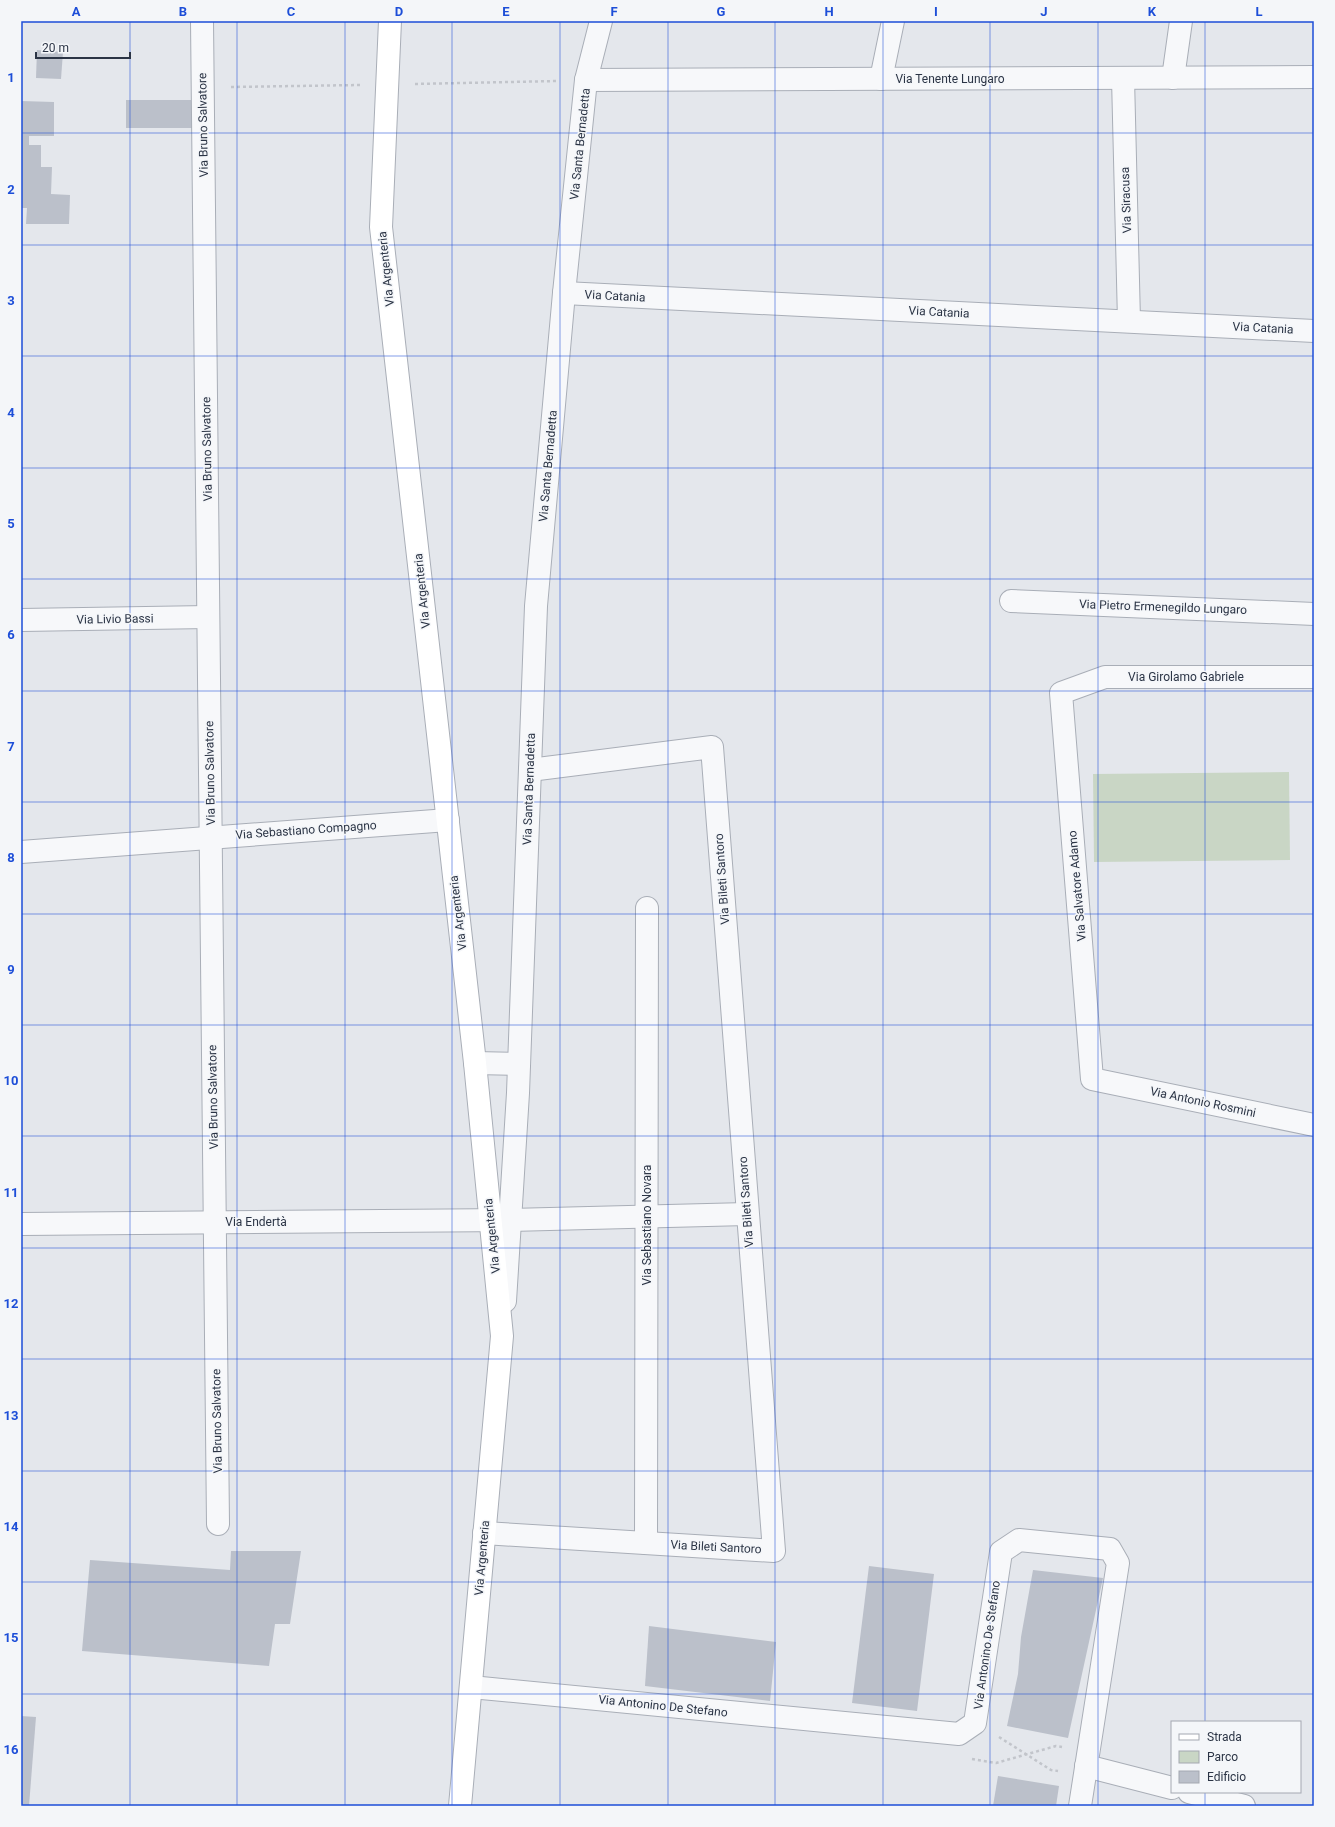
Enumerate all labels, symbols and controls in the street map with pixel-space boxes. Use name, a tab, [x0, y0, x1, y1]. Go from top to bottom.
text: A	[72, 4, 81, 19]
text: B	[179, 4, 187, 19]
text: C	[287, 4, 296, 19]
text: D	[395, 4, 403, 19]
text: E	[502, 4, 510, 19]
text: F	[610, 4, 618, 19]
text: G	[717, 4, 726, 19]
text: H	[824, 4, 834, 19]
text: I	[934, 4, 938, 19]
text: J	[1040, 4, 1048, 19]
text: K	[1148, 4, 1157, 19]
text: L	[1255, 4, 1263, 19]
scale bar	[36, 34, 130, 60]
text: 20 m	[42, 41, 69, 55]
text: 1	[7, 70, 15, 85]
street label: Via Tenente Lungaro	[895, 72, 1005, 86]
street label: Via Bruno Salvatore	[195, 73, 211, 177]
street label: Via Santa Bernadetta	[567, 87, 593, 201]
street label: Via Siracusa	[1118, 167, 1134, 233]
text: 2	[7, 182, 15, 197]
street label: Via Argenteria	[375, 231, 397, 307]
street label: Via Catania	[584, 287, 646, 305]
text: 3	[7, 293, 15, 308]
street label: Via Catania	[908, 303, 970, 321]
street label: Via Catania	[1232, 319, 1294, 337]
street label: Via Bruno Salvatore	[199, 397, 215, 501]
text: 4	[7, 405, 15, 420]
street label: Via Santa Bernadetta	[536, 409, 560, 523]
text: 5	[7, 516, 15, 531]
street label: Via Argenteria	[411, 553, 433, 629]
street label: Via Pietro Ermenegildo Lungaro	[1079, 597, 1247, 617]
street label: Via Livio Bassi	[76, 611, 154, 627]
text: 6	[7, 627, 15, 642]
street label: Via Girolamo Gabriele	[1128, 670, 1244, 684]
street label: Via Bruno Salvatore	[202, 721, 218, 825]
street label: Via Santa Bernadetta	[520, 733, 538, 845]
text: 7	[7, 739, 15, 754]
street label: Via Sebastiano Compagno	[235, 818, 377, 842]
street label: Via Salvatore Adamo	[1065, 830, 1089, 942]
street label: Via Bileti Santoro	[712, 833, 732, 925]
text: 8	[7, 850, 15, 865]
street label: Via Argenteria	[446, 875, 470, 951]
text: 9	[7, 962, 15, 977]
street label: Via Bruno Salvatore	[205, 1045, 221, 1149]
text: 10	[4, 1073, 18, 1088]
street label: Via Antonio Rosmini	[1149, 1084, 1257, 1120]
street label: Via Bileti Santoro	[736, 1156, 756, 1248]
street label: Via Sebastiano Novara	[640, 1165, 654, 1285]
text: 11	[4, 1185, 18, 1200]
street label: Via Argenteria	[481, 1198, 503, 1274]
street label: Via Endertà	[225, 1215, 287, 1229]
text: 12	[4, 1296, 18, 1311]
street label: Via Bruno Salvatore	[209, 1369, 225, 1473]
text: 13	[4, 1408, 18, 1423]
text: 14	[4, 1519, 19, 1534]
street label: Via Argenteria	[472, 1520, 492, 1596]
street label: Via Bileti Santoro	[670, 1538, 762, 1556]
street label: Via Antonino De Stefano	[971, 1580, 1003, 1710]
text: 15	[4, 1630, 18, 1645]
street label: Via Antonino De Stefano	[598, 1692, 729, 1720]
legend	[1171, 1721, 1301, 1793]
text: Strada	[1207, 1730, 1242, 1744]
text: 16	[4, 1742, 19, 1757]
text: Parco	[1207, 1750, 1238, 1764]
text: Edificio	[1207, 1770, 1246, 1784]

